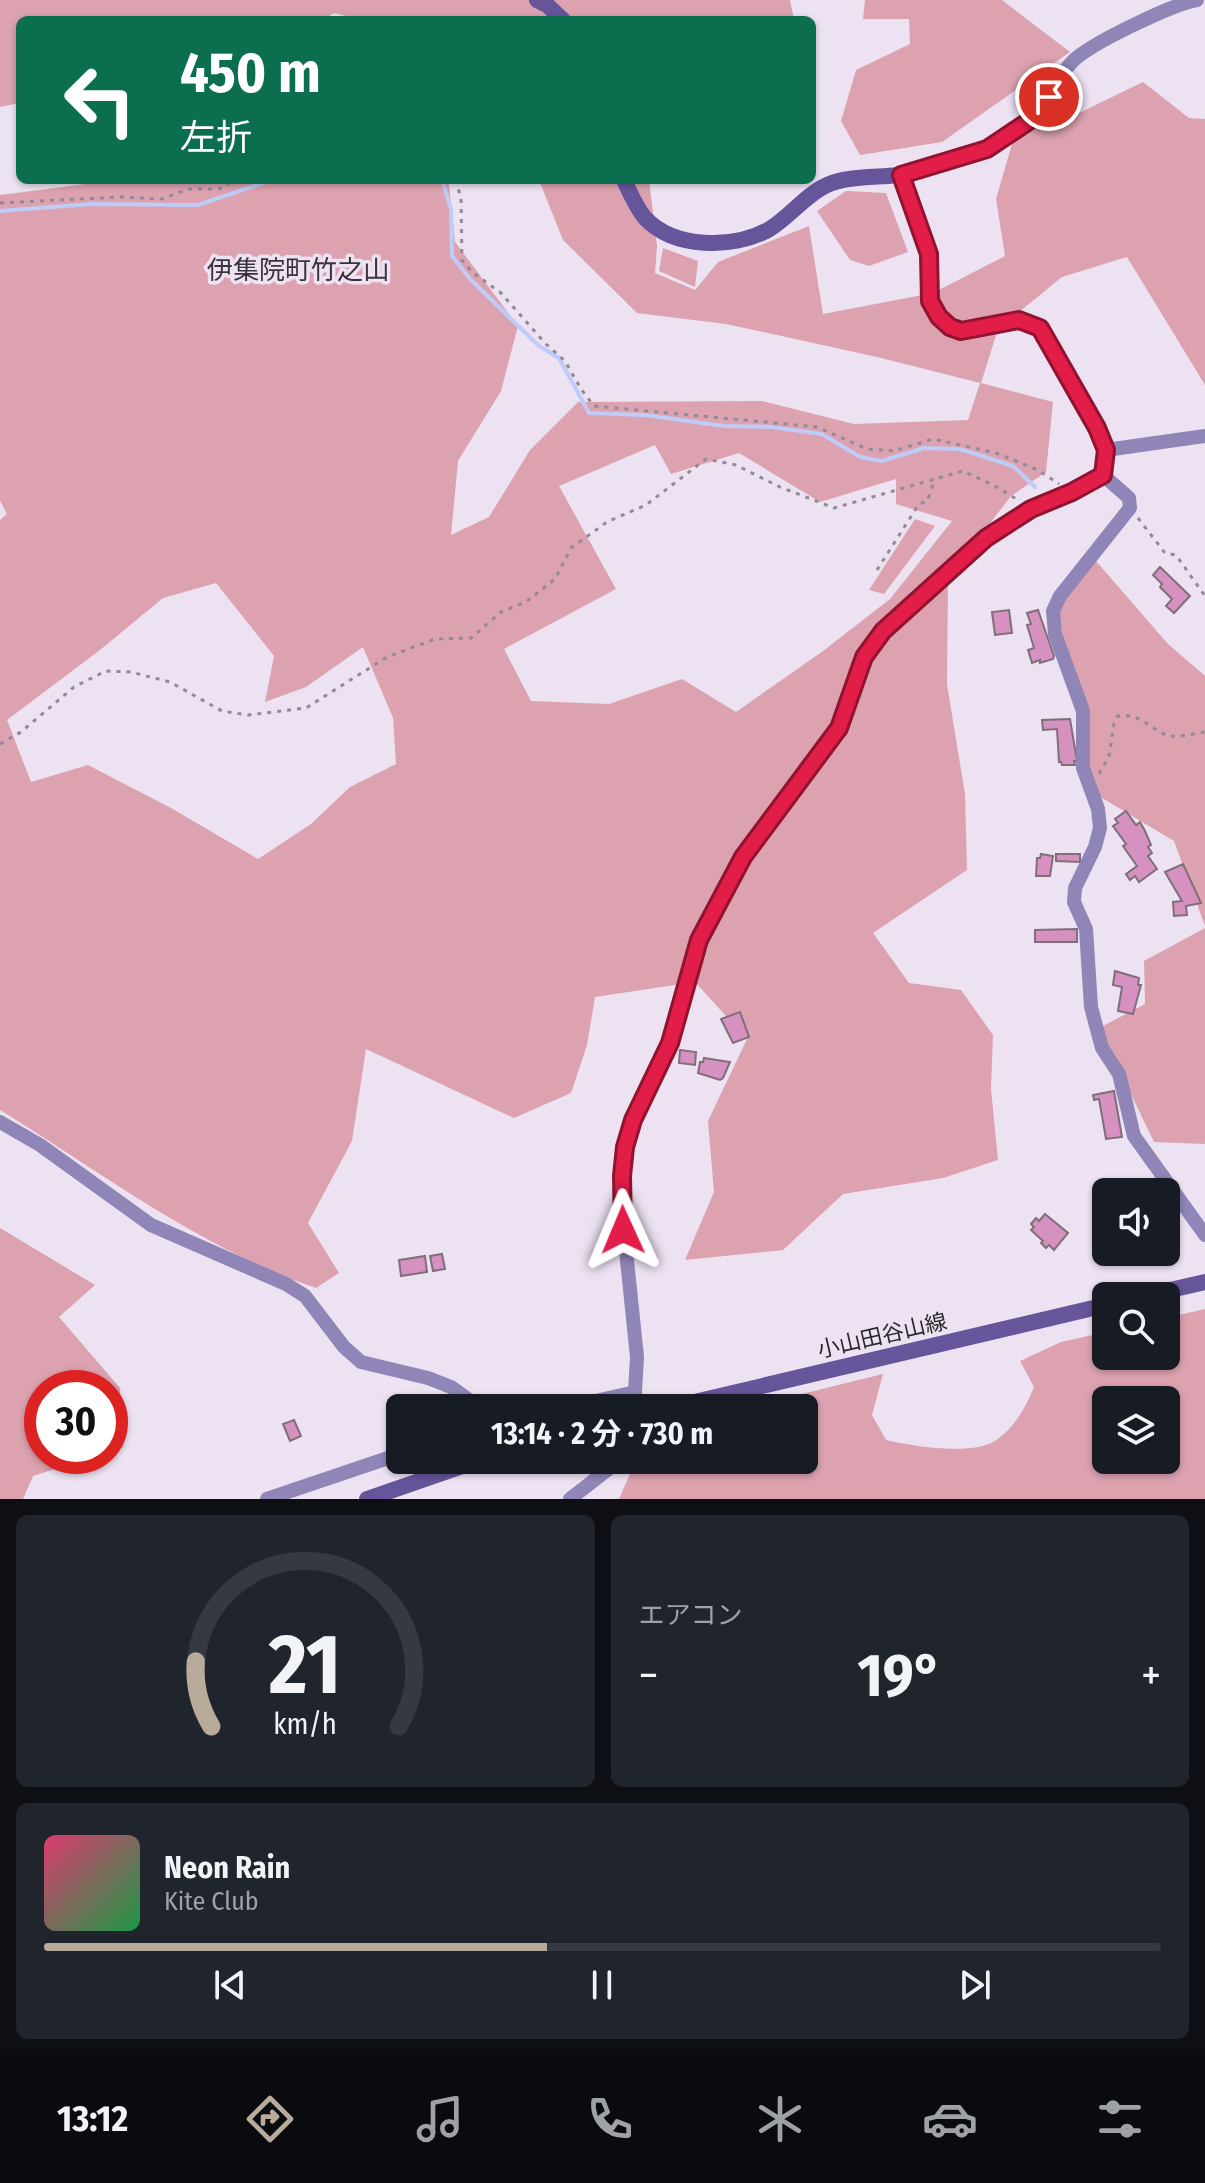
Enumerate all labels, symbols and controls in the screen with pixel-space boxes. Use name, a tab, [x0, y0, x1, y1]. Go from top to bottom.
text: 450 m	[180, 40, 321, 107]
icon: left	[48, 48, 152, 152]
pin	[1015, 63, 1083, 131]
icon: arrive	[1027, 75, 1071, 119]
text: 左折	[180, 116, 252, 160]
district label: 伊集院町竹之山	[207, 255, 389, 286]
map controls	[1092, 1178, 1180, 1474]
button: sound	[1092, 1178, 1180, 1266]
position arrow	[581, 1188, 665, 1272]
button: search	[1092, 1282, 1180, 1370]
street label: 小山田谷山線	[815, 1307, 949, 1363]
speed limit sign: 30	[24, 1370, 128, 1474]
button: layers	[1092, 1386, 1180, 1474]
text: 13:14 · 2 分 · 730 m	[491, 1416, 713, 1452]
text: エアコン	[639, 1600, 743, 1631]
text: 21	[268, 1615, 341, 1715]
text: 19°	[857, 1640, 942, 1712]
text: −	[639, 1649, 658, 1702]
text: +	[1141, 1649, 1161, 1702]
text: km/h	[273, 1707, 337, 1742]
text: Neon Rain	[164, 1850, 290, 1886]
text: Kite Club	[164, 1886, 259, 1917]
icon: previous	[208, 1963, 252, 2007]
icon: pause	[580, 1963, 624, 2007]
icon: next	[953, 1963, 997, 2007]
icon: directions	[242, 2091, 298, 2147]
icon: music	[412, 2091, 468, 2147]
icon: phone	[582, 2091, 638, 2147]
icon: climate	[752, 2091, 808, 2147]
icon: car	[922, 2091, 978, 2147]
icon: filters	[1092, 2091, 1148, 2147]
text: 13:12	[57, 2097, 128, 2141]

